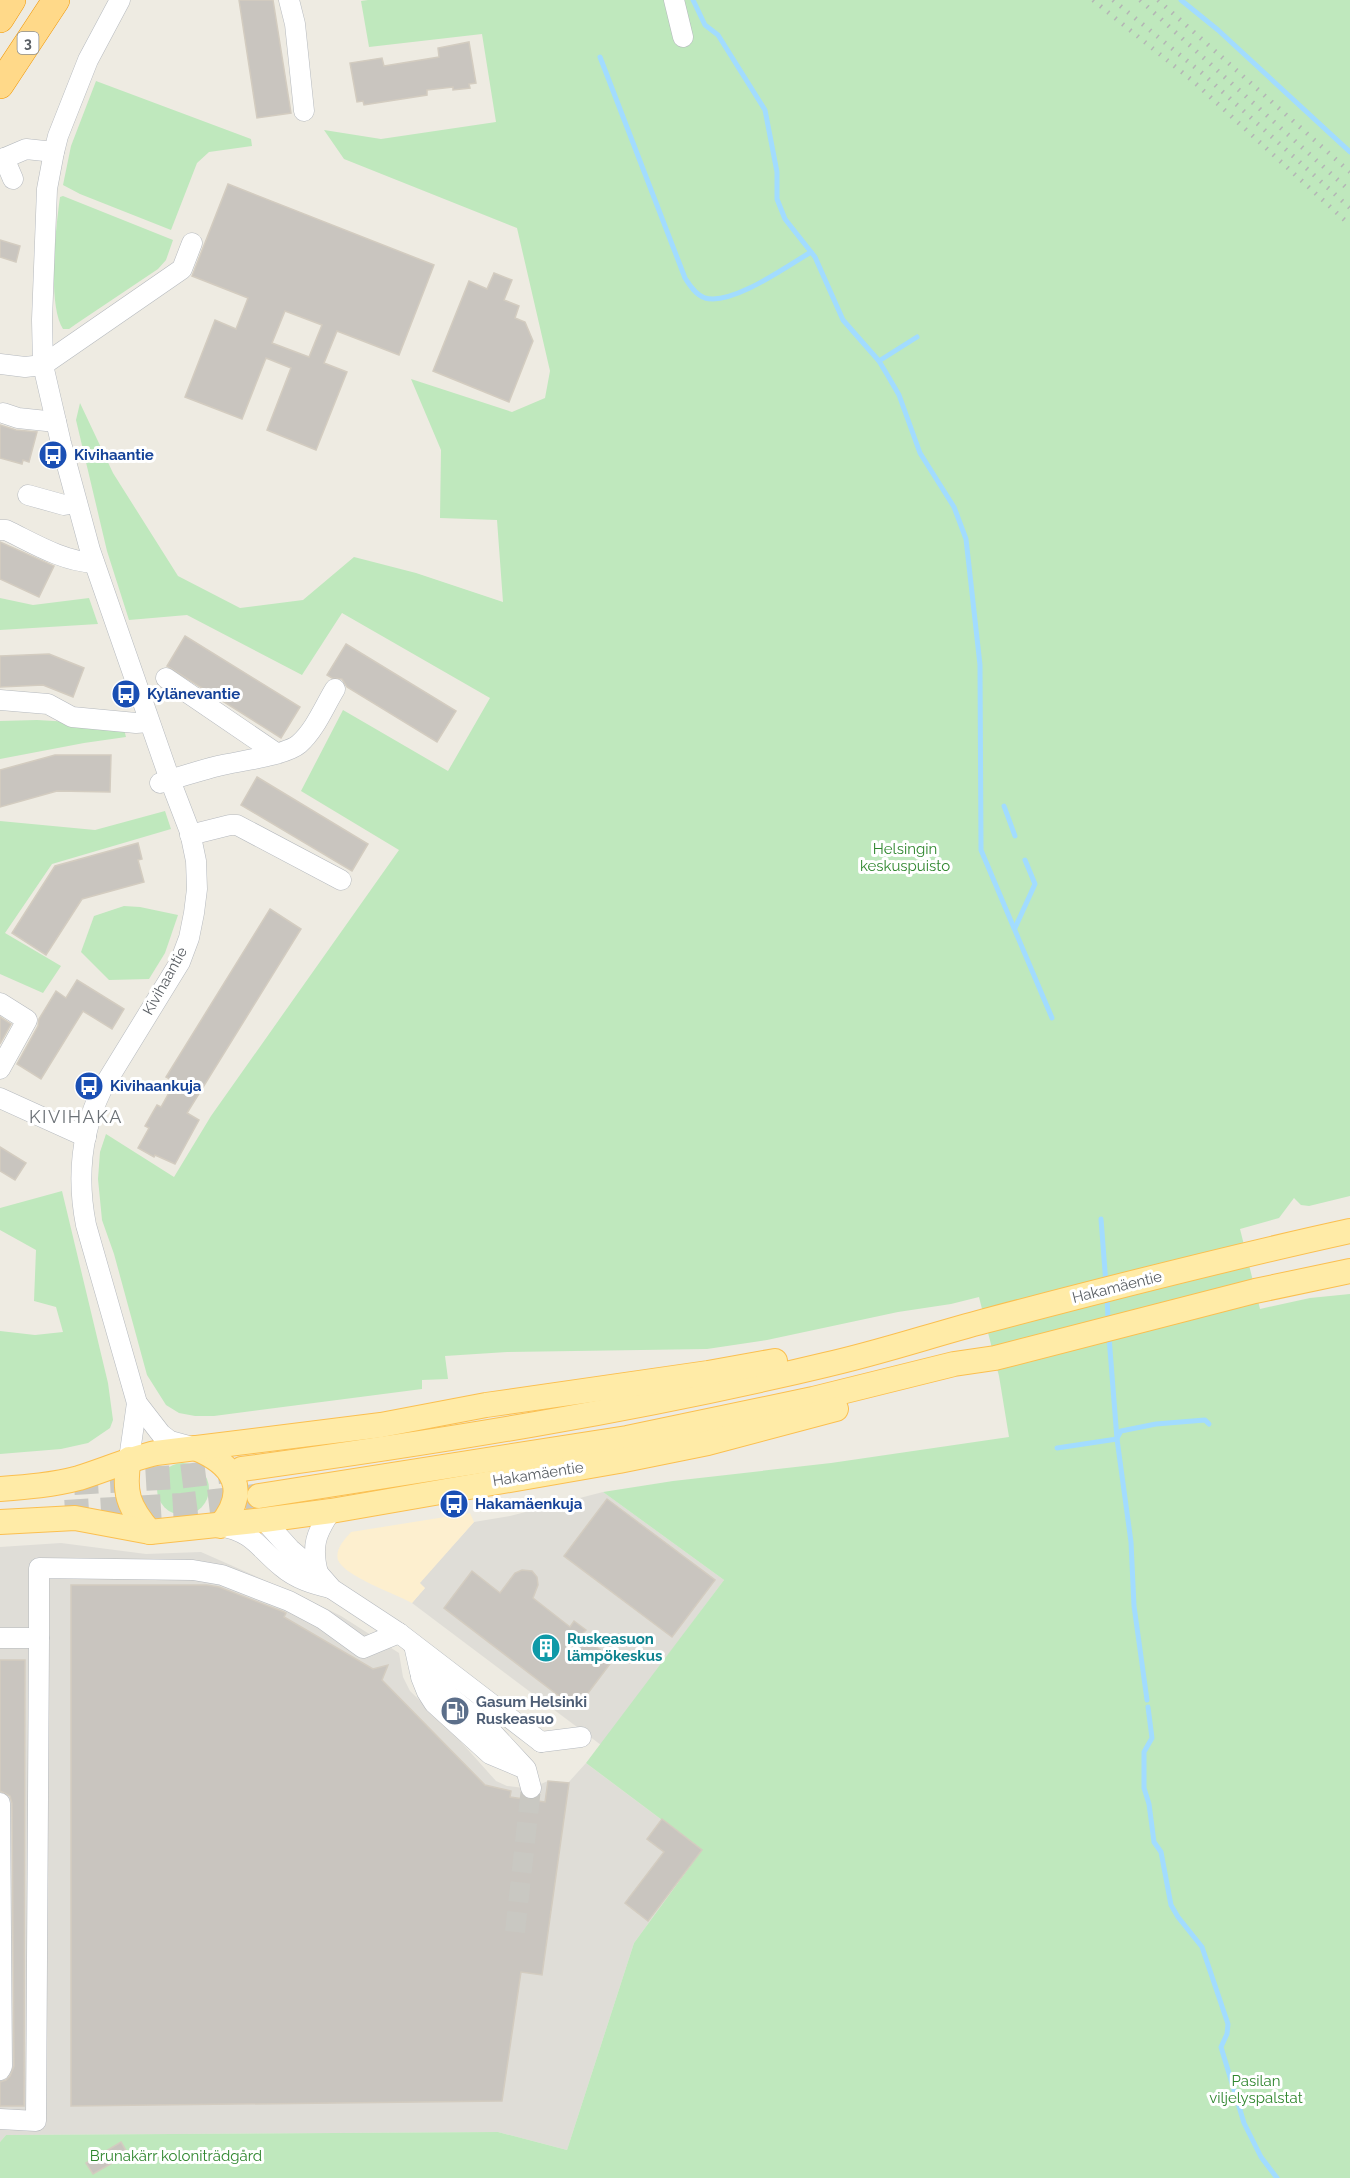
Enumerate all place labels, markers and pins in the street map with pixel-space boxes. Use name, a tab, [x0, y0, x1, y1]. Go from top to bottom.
bus stop icon: Kivihaantie	[37, 439, 69, 471]
place label: Kivihaantie	[74, 446, 154, 464]
bus stop icon: Kylänevantie	[110, 678, 142, 710]
place label: Kylänevantie	[147, 685, 240, 703]
bus stop icon: Kivihaankuja	[73, 1070, 105, 1102]
place label: Kivihaankuja	[110, 1077, 202, 1095]
bus stop icon: Hakamäenkuja	[438, 1488, 470, 1520]
place label: Hakamäenkuja	[475, 1495, 583, 1513]
place label: Ruskeasuon lämpökeskus	[567, 1630, 662, 1665]
building icon: Ruskeasuon lämpökeskus	[530, 1632, 562, 1664]
place label: Gasum Helsinki Ruskeasuo	[476, 1693, 587, 1728]
fuel station icon: Gasum Helsinki Ruskeasuo	[439, 1695, 471, 1727]

